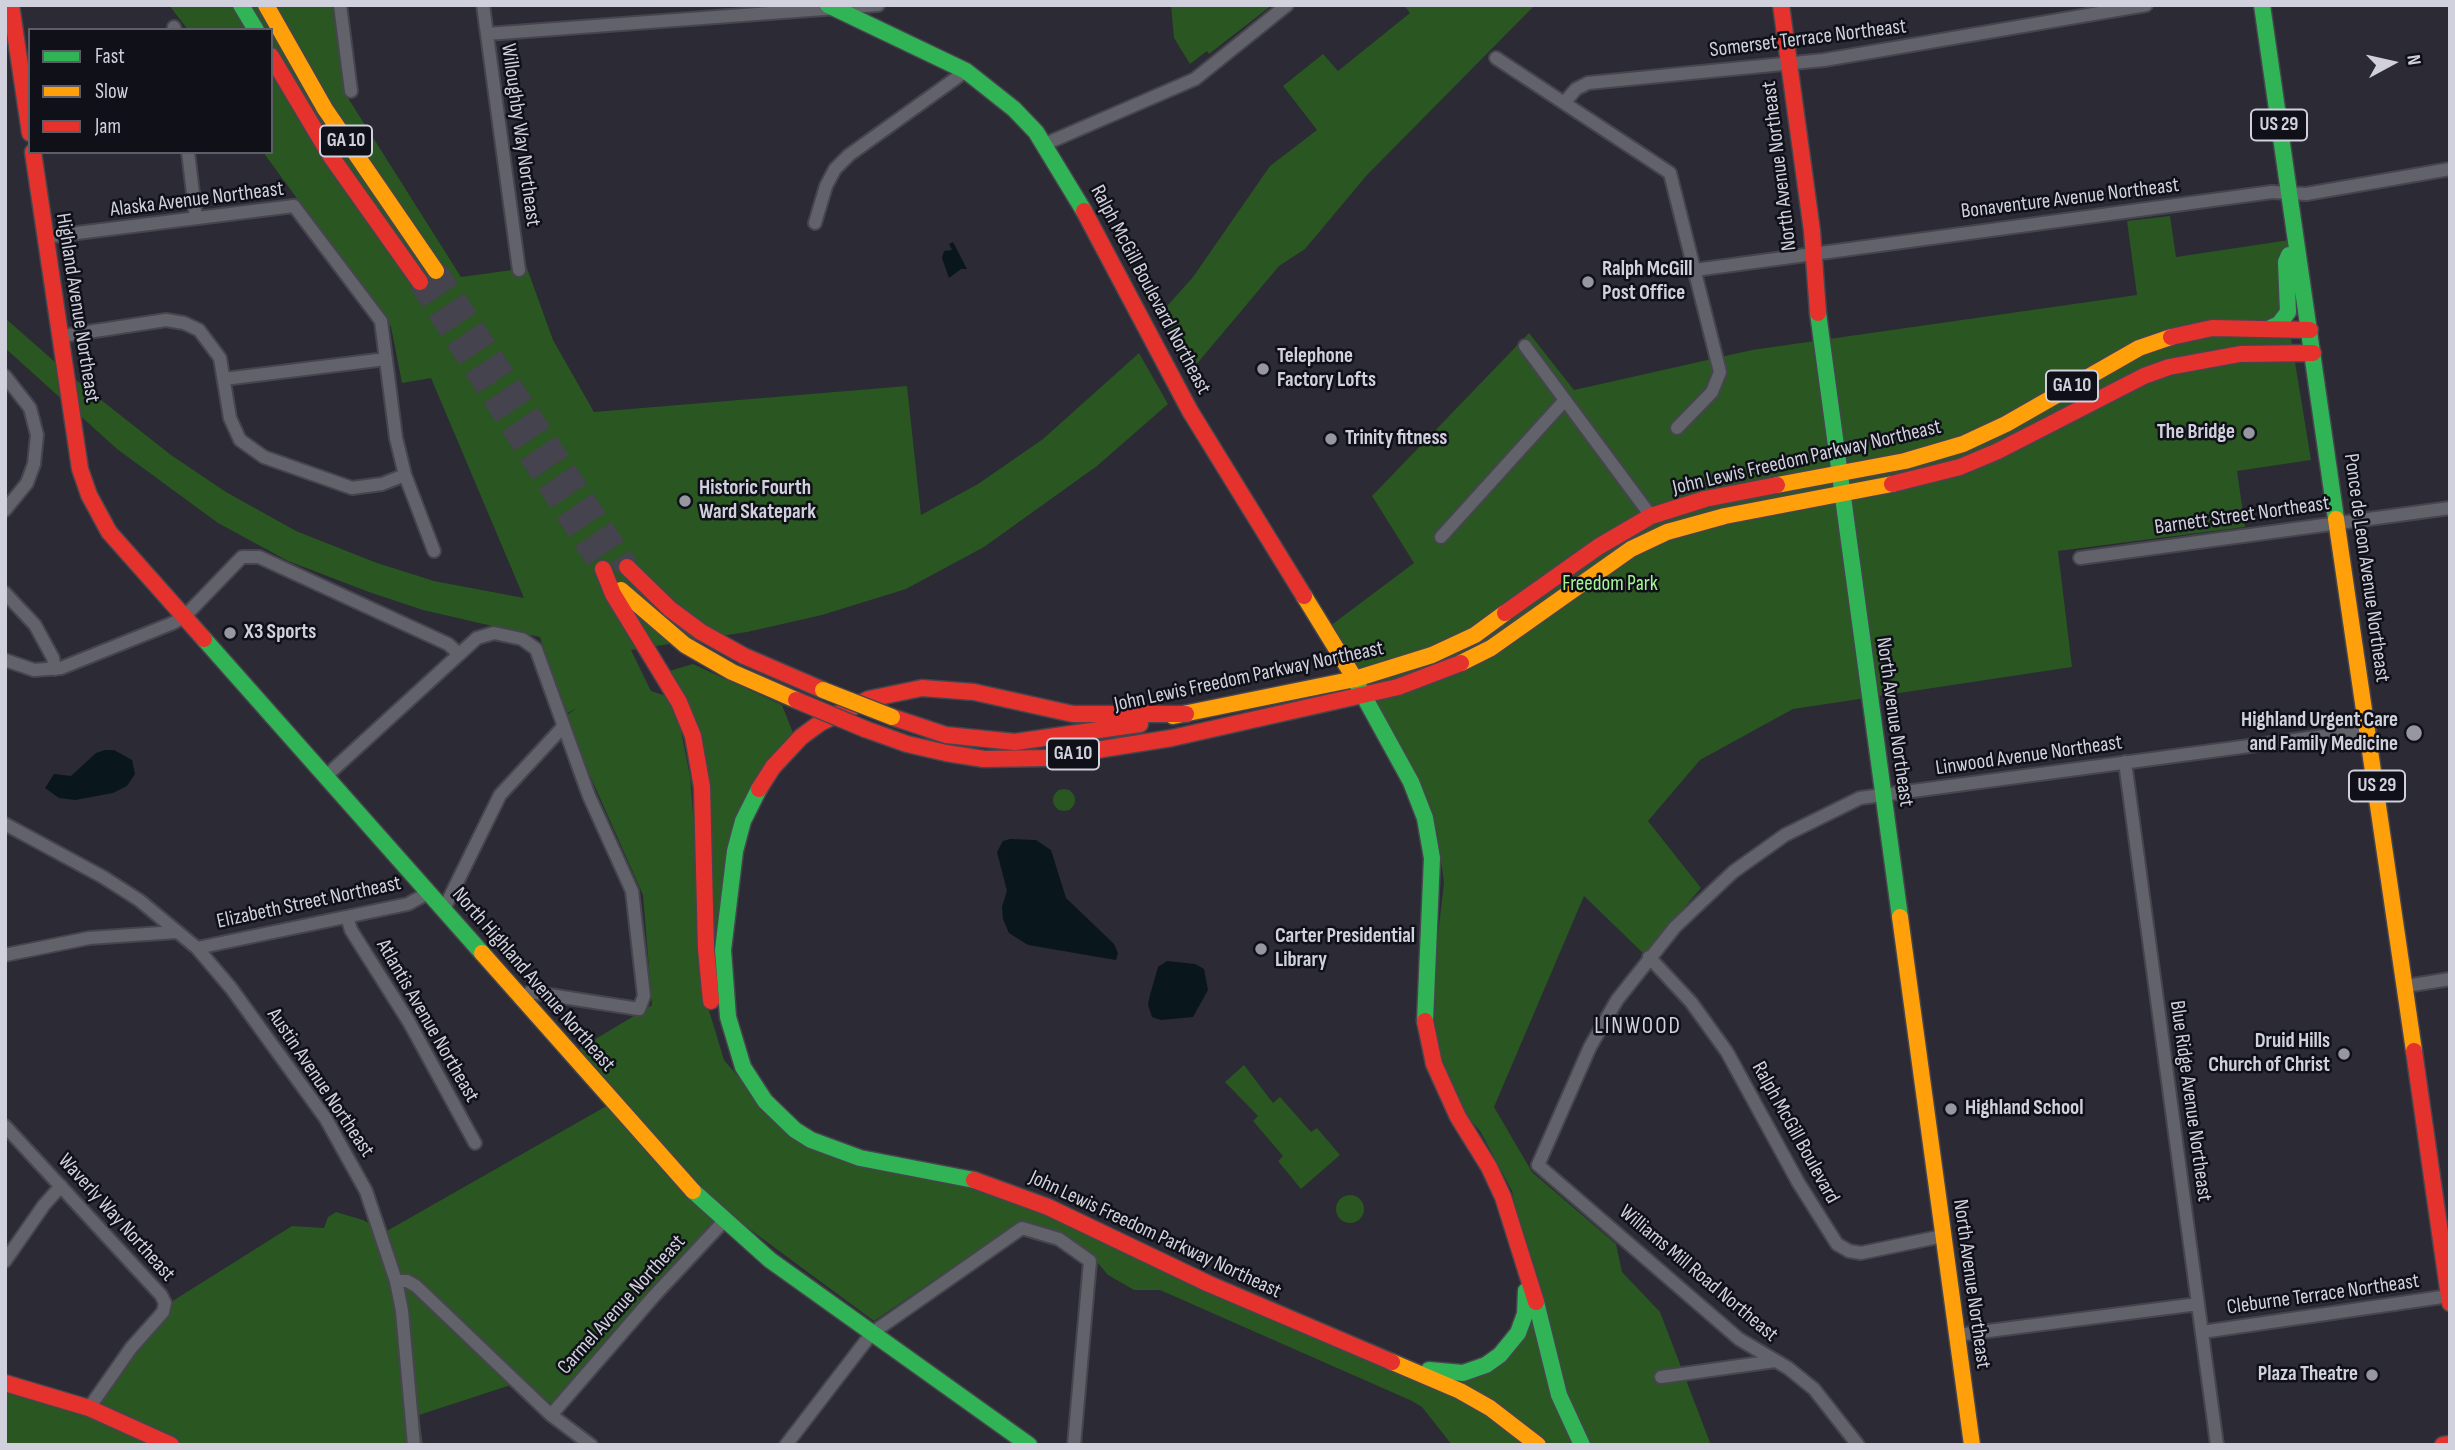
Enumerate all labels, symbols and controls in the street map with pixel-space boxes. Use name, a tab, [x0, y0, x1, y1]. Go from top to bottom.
street label: Somerset Terrace Northeast	[1708, 14, 1908, 64]
legend	[28, 28, 273, 154]
north arrow	[2357, 28, 2427, 98]
street label: Willoughby Way Northeast	[495, 42, 545, 228]
text: Fast	[95, 44, 125, 69]
text: N	[2401, 53, 2425, 67]
text: Slow	[95, 79, 128, 104]
street label: North Avenue Northeast	[1757, 80, 1803, 252]
road number: US 29	[2251, 110, 2307, 140]
text: Jam	[95, 114, 121, 139]
road number: GA 10	[320, 125, 372, 156]
street label: Bonaventure Avenue Northeast	[1960, 173, 2180, 225]
street label: Alaska Avenue Northeast	[109, 177, 285, 223]
street label: Ralph McGill Boulevard Northeast	[1084, 181, 1216, 399]
street label: Highland Avenue Northeast	[50, 212, 104, 404]
place label: Ralph McGill Post Office	[1602, 257, 1693, 307]
marker: Ralph McGill Post Office	[1580, 274, 1596, 290]
place label: Telephone Factory Lofts	[1277, 344, 1376, 394]
marker: Telephone Factory Lofts	[1255, 361, 1271, 377]
road number: GA 10	[2046, 370, 2098, 402]
street label: John Lewis Freedom Parkway Northeast	[1670, 415, 1944, 501]
place label: The Bridge	[2157, 420, 2235, 446]
marker: The Bridge	[2241, 425, 2257, 441]
place label: Trinity fitness	[1345, 426, 1447, 452]
marker: Trinity fitness	[1323, 431, 1339, 447]
street label: Ponce de Leon Avenue Northeast	[2337, 452, 2395, 684]
place label: Historic Fourth Ward Skatepark	[699, 476, 816, 526]
street label: Barnett Street Northeast	[2153, 491, 2331, 541]
marker: Historic Fourth Ward Skatepark	[677, 493, 693, 509]
park label: Freedom Park	[1562, 572, 1658, 598]
place label: X3 Sports	[244, 620, 316, 646]
marker: X3 Sports	[222, 625, 238, 641]
street label: John Lewis Freedom Parkway Northeast	[1112, 636, 1386, 718]
street label: North Avenue Northeast	[1870, 636, 1918, 808]
place label: Highland Urgent Care and Family Medicine	[2241, 708, 2398, 758]
marker: Highland Urgent Care and Family Medicine	[2404, 723, 2424, 743]
street label: Linwood Avenue Northeast	[1934, 730, 2124, 782]
road number: GA 10	[1047, 738, 1099, 769]
road number: US 29	[2349, 771, 2405, 802]
street label: Elizabeth Street Northeast	[215, 871, 403, 935]
street label: North Highland Avenue Northeast	[446, 883, 620, 1077]
place label: Carter Presidential Library	[1275, 924, 1415, 974]
street label: Atlantis Avenue Northeast	[370, 935, 484, 1107]
marker: Carter Presidential Library	[1253, 941, 1269, 957]
street label: Blue Ridge Avenue Northeast	[2163, 999, 2217, 1203]
street label: Austin Avenue Northeast	[261, 1004, 379, 1162]
district label: LINWOOD	[1595, 1013, 1681, 1041]
place label: Druid Hills Church of Christ	[2208, 1029, 2330, 1079]
marker: Druid Hills Church of Christ	[2336, 1046, 2352, 1062]
street label: Ralph McGill Boulevard	[1746, 1058, 1844, 1208]
place label: Highland School	[1965, 1096, 2084, 1122]
marker: Highland School	[1943, 1101, 1959, 1117]
street label: Waverly Way Northeast	[52, 1149, 180, 1287]
street label: John Lewis Freedom Parkway Northeast	[1025, 1166, 1285, 1304]
street label: North Avenue Northeast	[1947, 1198, 1995, 1370]
street label: Williams Mill Road Northeast	[1613, 1200, 1783, 1348]
street label: Carmel Avenue Northeast	[553, 1230, 691, 1380]
street label: Cleburne Terrace Northeast	[2225, 1269, 2421, 1321]
place label: Plaza Theatre	[2258, 1362, 2358, 1388]
marker: Plaza Theatre	[2364, 1367, 2380, 1383]

